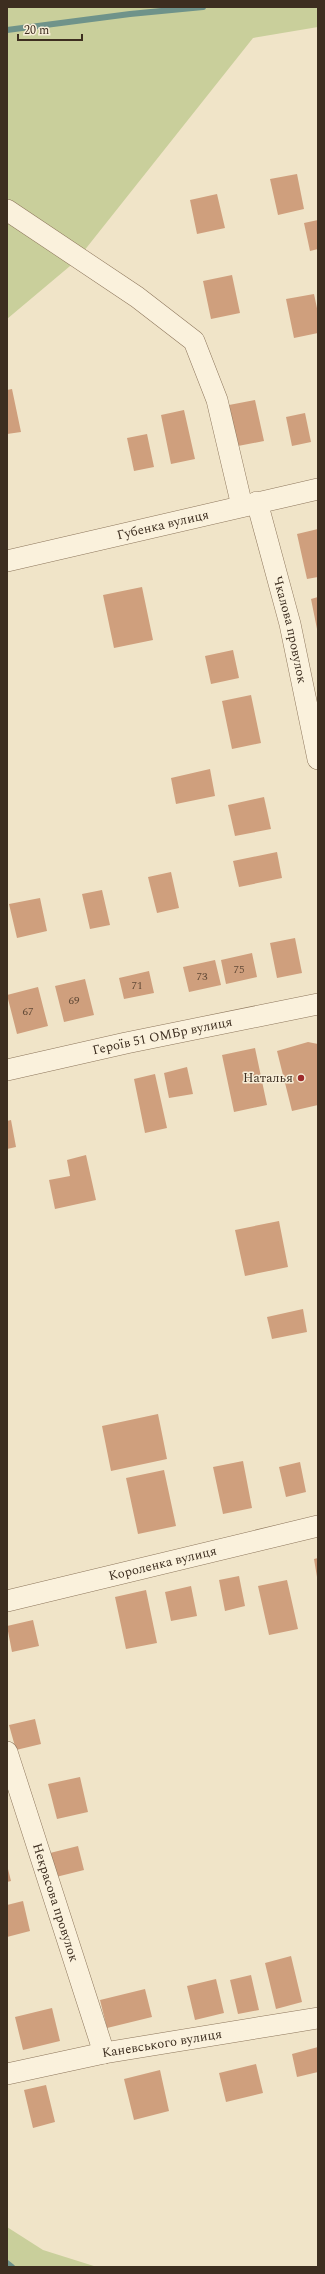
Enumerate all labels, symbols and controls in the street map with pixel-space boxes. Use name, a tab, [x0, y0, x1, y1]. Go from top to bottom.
scale bar	[18, 16, 82, 42]
text: 20 m	[24, 21, 49, 40]
street label: Губенка вулиця	[115, 505, 211, 545]
street label: Чкалова провулок	[267, 574, 312, 685]
house number: 75	[234, 961, 245, 978]
house number: 73	[197, 968, 208, 985]
house number: 71	[132, 977, 143, 994]
house number: 69	[69, 992, 80, 1009]
house number: 67	[23, 1003, 34, 1020]
street label: Героїв 51 ОМБр вулиця	[90, 1012, 234, 1060]
place label: Наталья	[243, 1068, 293, 1088]
marker: Наталья	[296, 1073, 306, 1083]
street label: Короленка вулиця	[106, 1541, 219, 1586]
street label: Некрасова провулок	[27, 1840, 84, 1964]
street label: Каневського вулиця	[101, 2024, 223, 2063]

